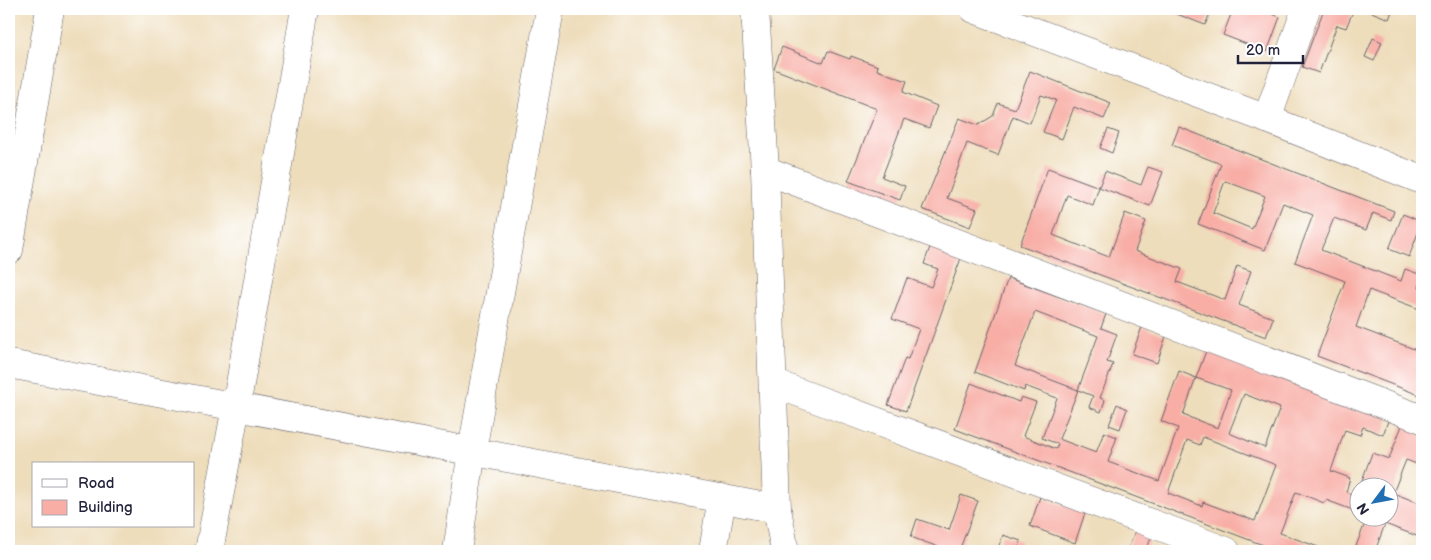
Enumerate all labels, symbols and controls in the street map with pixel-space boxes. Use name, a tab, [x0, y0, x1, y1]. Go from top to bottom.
scale bar	[1238, 32, 1304, 64]
text: 20 m	[1246, 41, 1280, 60]
legend	[32, 462, 195, 528]
text: Road	[78, 474, 114, 493]
north arrow	[1348, 478, 1398, 528]
text: Building	[78, 498, 133, 517]
text: N	[1353, 500, 1373, 518]

